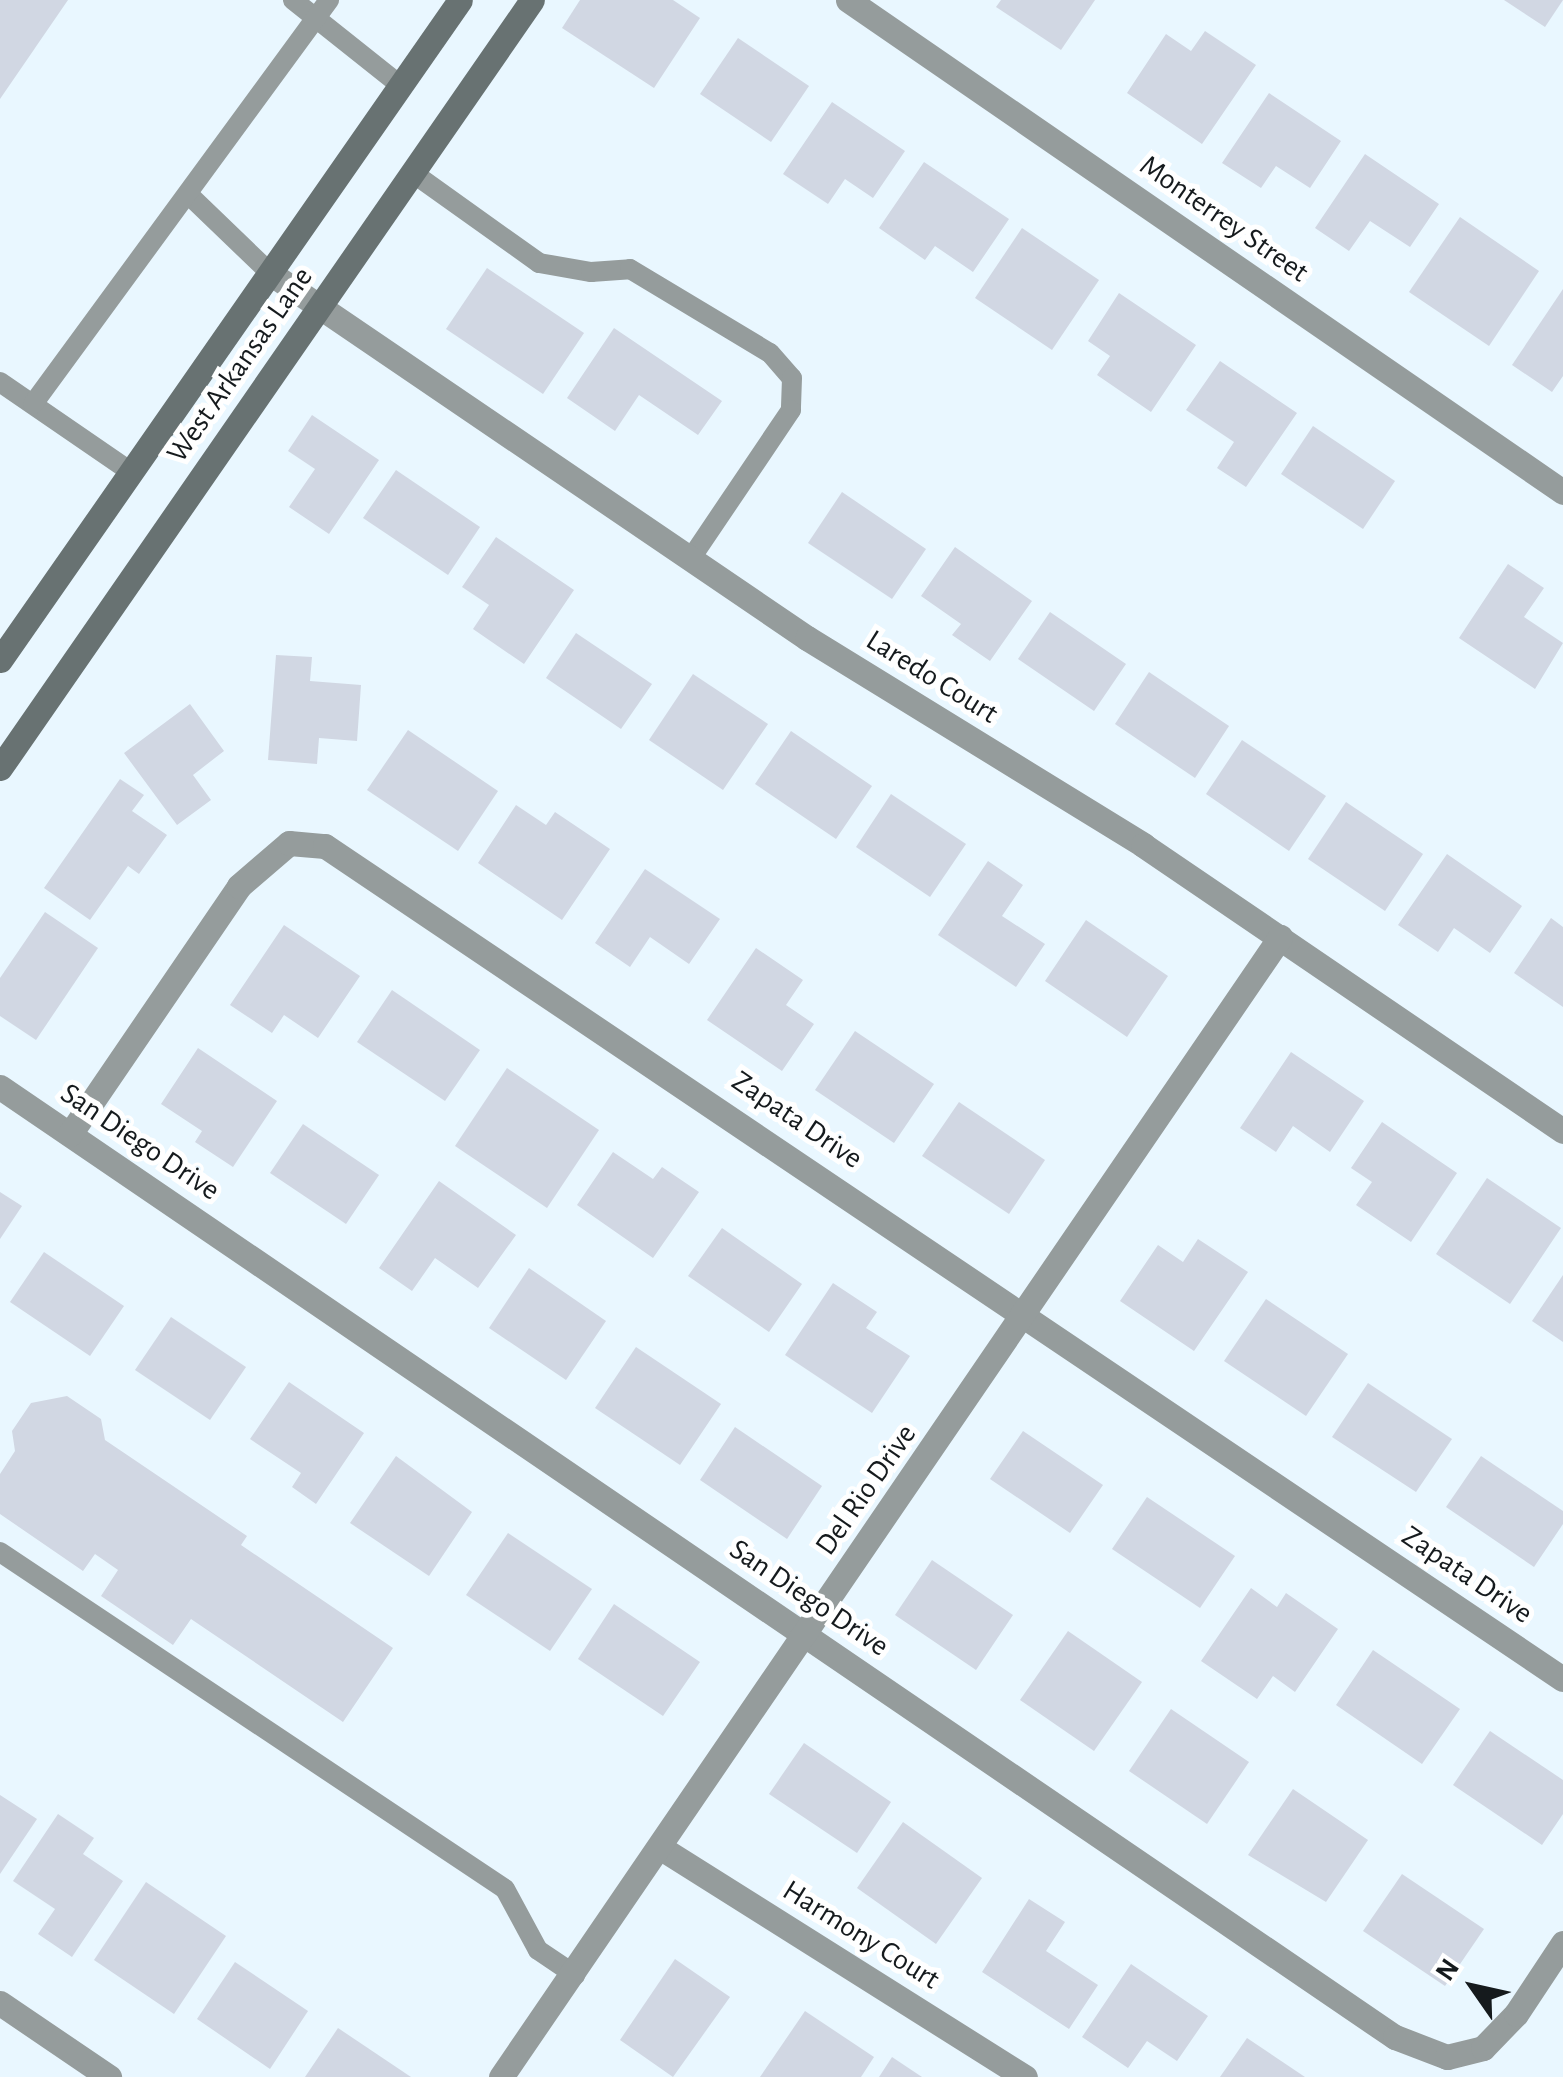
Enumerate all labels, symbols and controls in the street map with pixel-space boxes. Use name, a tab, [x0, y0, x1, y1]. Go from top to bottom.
street label: Monterrey Street	[1133, 148, 1315, 290]
street label: West Arkansas Lane	[159, 260, 321, 470]
street label: Laredo Court	[859, 622, 1005, 732]
street label: Zapata Drive	[725, 1063, 869, 1177]
street label: San Diego Drive	[53, 1076, 227, 1208]
street label: Del Rio Drive	[808, 1418, 924, 1562]
street label: Zapata Drive	[1395, 1518, 1539, 1632]
street label: San Diego Drive	[722, 1532, 896, 1664]
street label: Harmony Court	[776, 1873, 946, 1997]
north arrow	[1423, 1937, 1523, 2037]
text: N	[1431, 1954, 1465, 1986]

